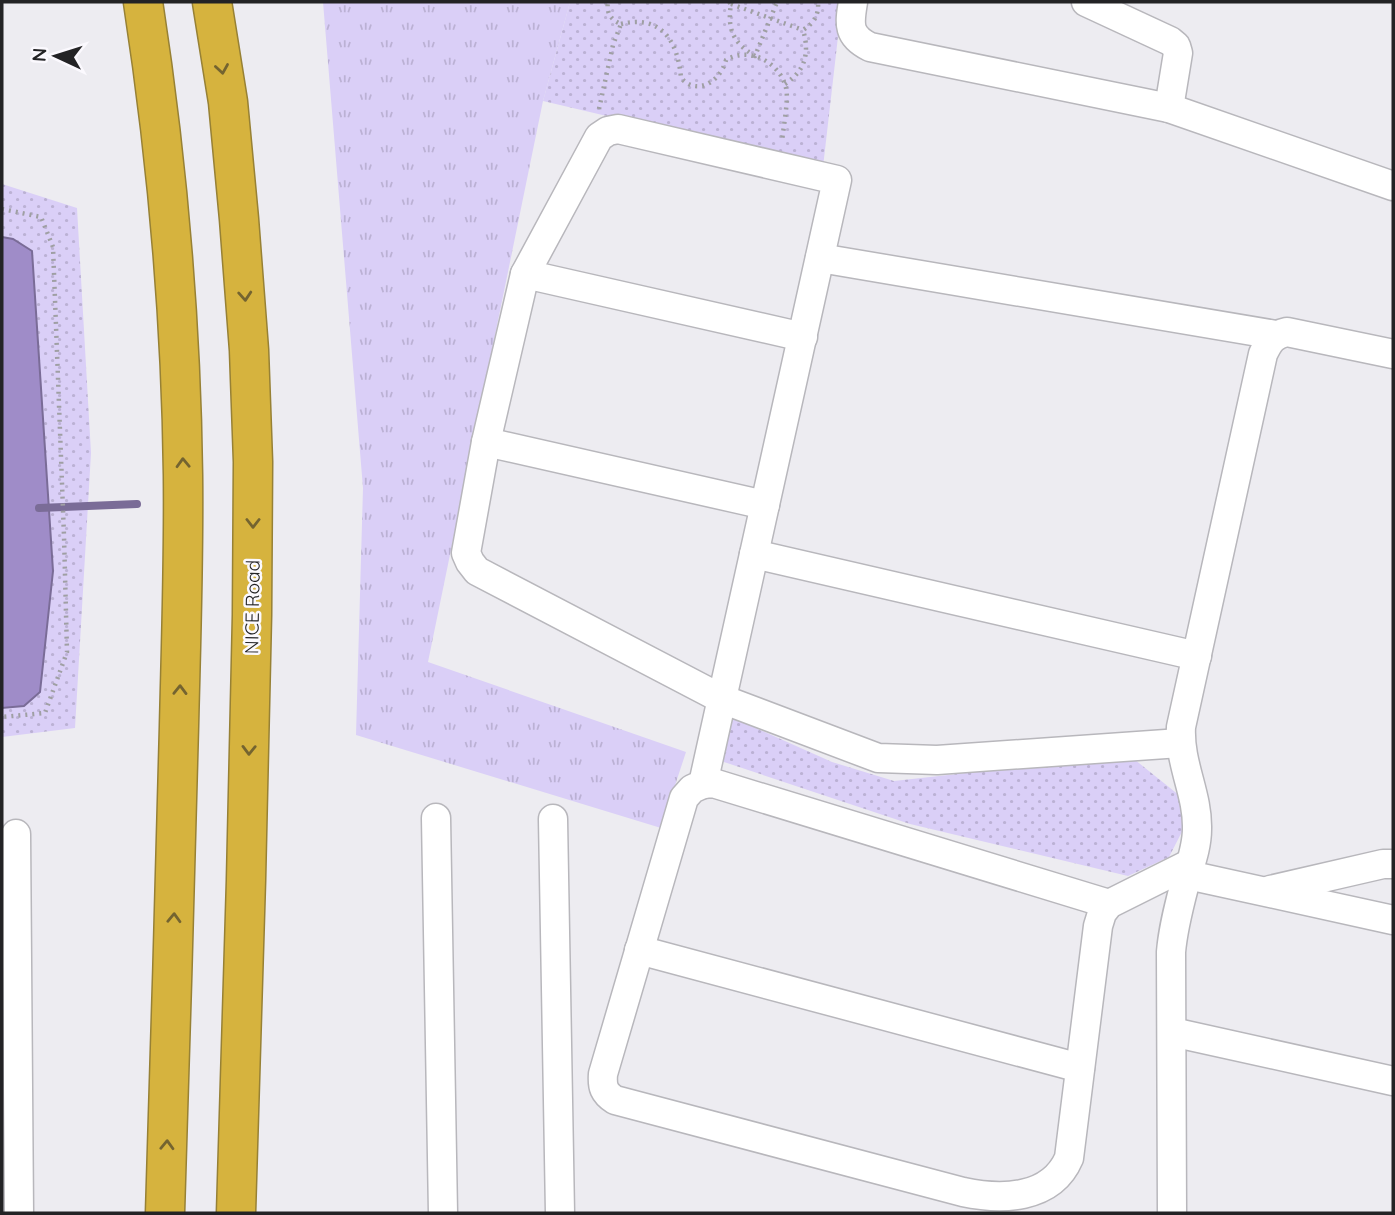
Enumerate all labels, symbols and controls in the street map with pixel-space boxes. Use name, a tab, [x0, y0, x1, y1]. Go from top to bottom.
north arrow	[21, 21, 91, 91]
text: N	[27, 47, 51, 63]
one-way arrow	[215, 63, 230, 75]
one-way arrow	[237, 290, 252, 301]
one-way arrow	[175, 457, 190, 468]
one-way arrow	[245, 518, 261, 529]
street label: NICE Road	[239, 560, 265, 654]
one-way arrow	[172, 684, 187, 695]
one-way arrow	[242, 745, 257, 756]
one-way arrow	[166, 912, 182, 922]
one-way arrow	[160, 1139, 175, 1150]

